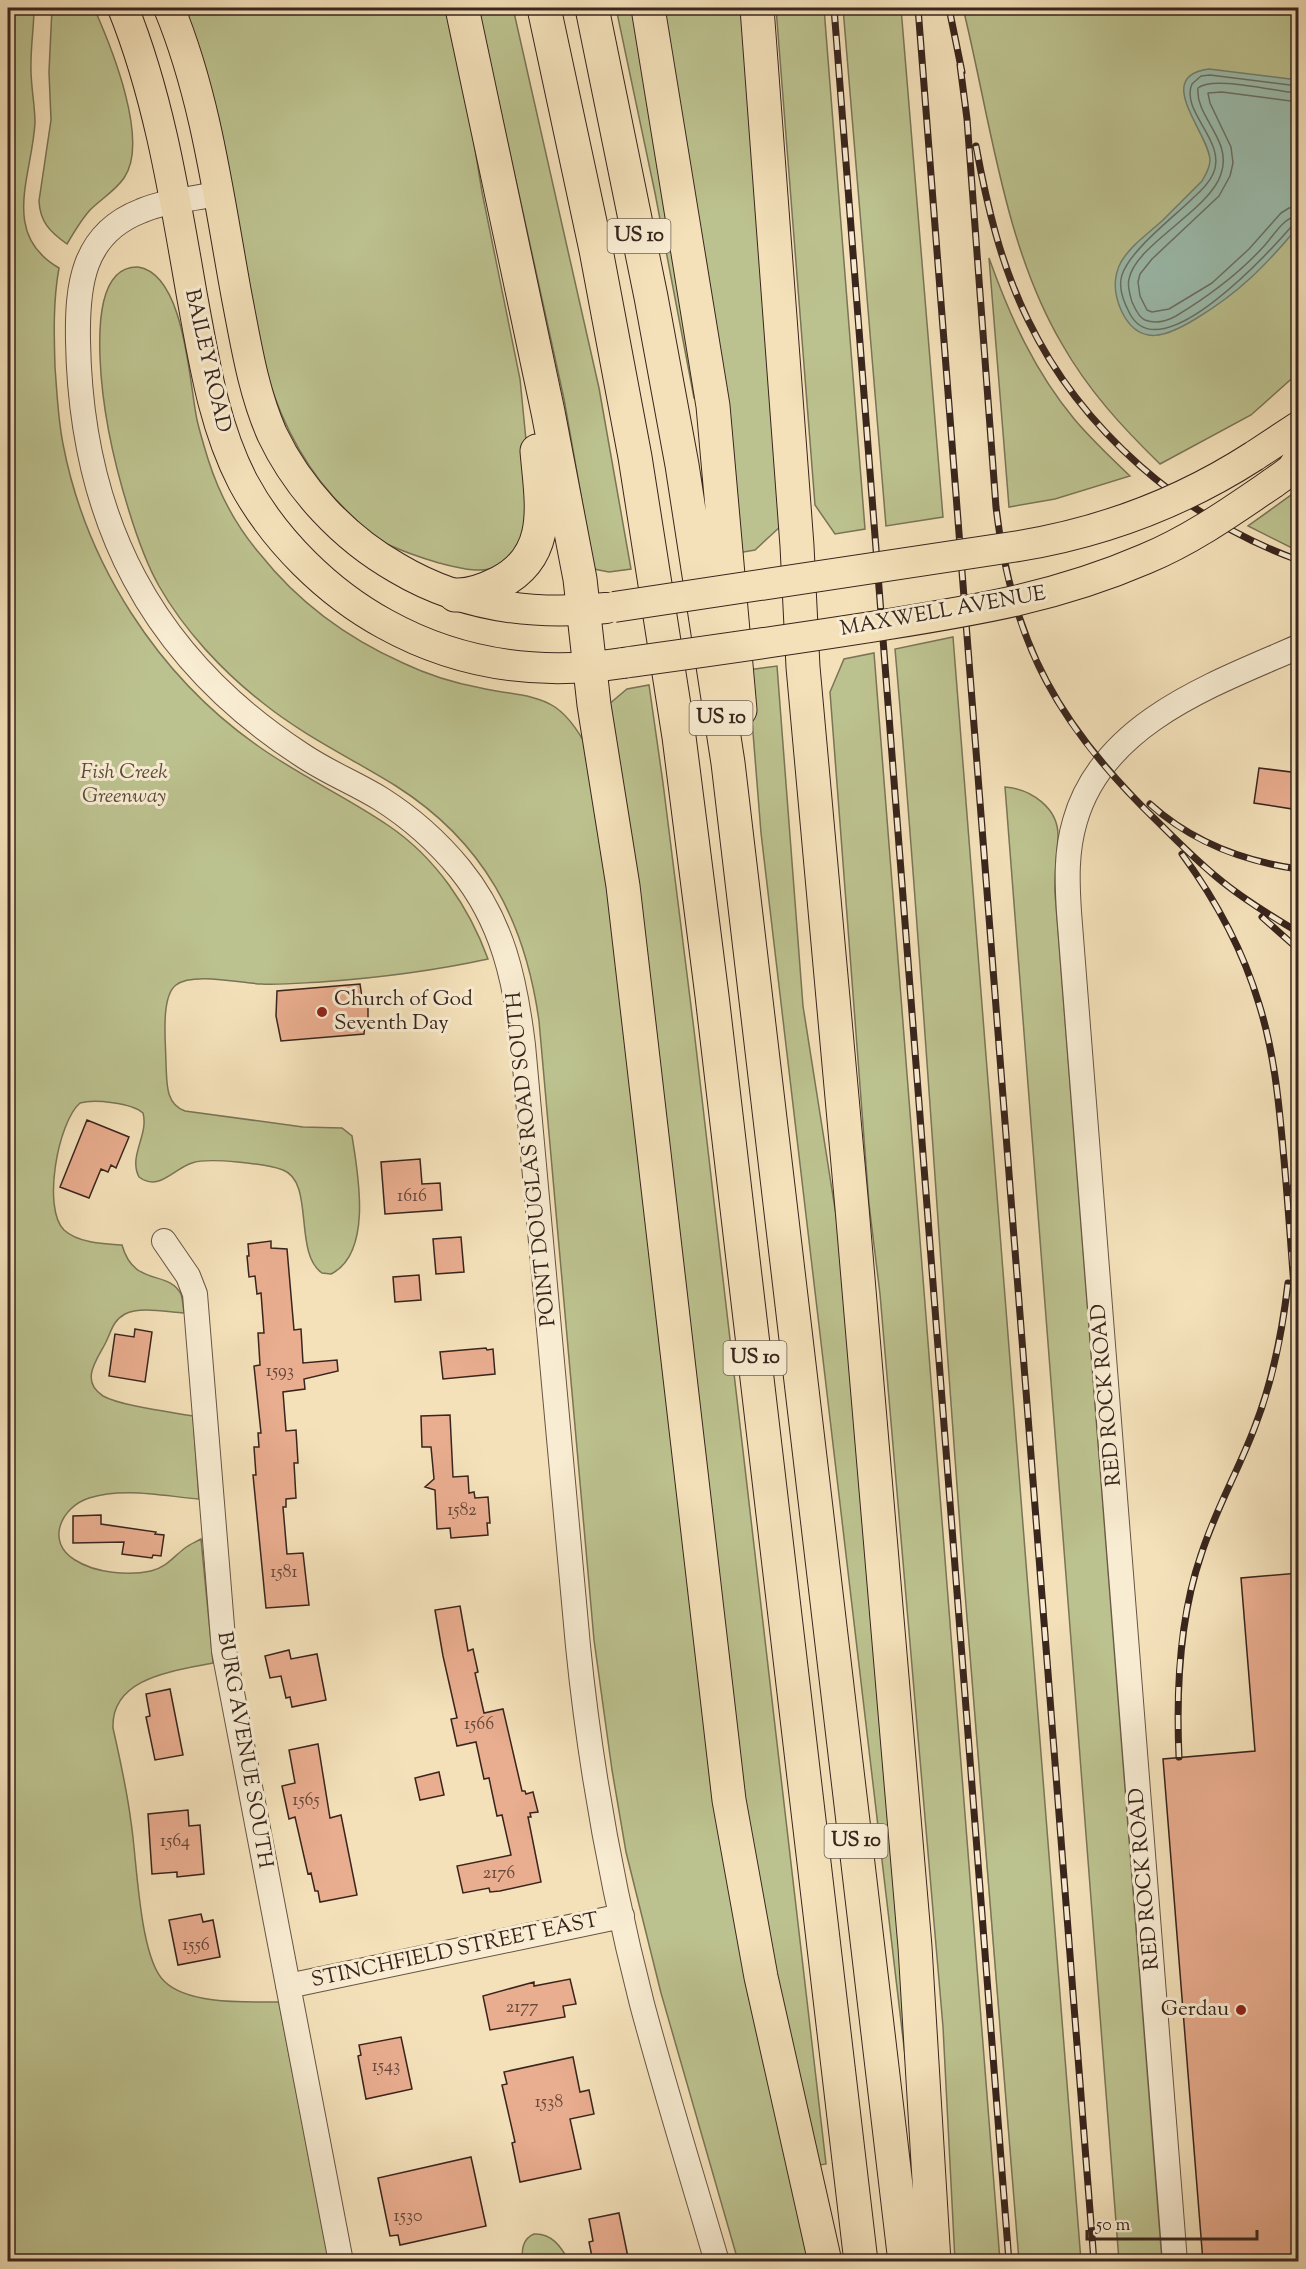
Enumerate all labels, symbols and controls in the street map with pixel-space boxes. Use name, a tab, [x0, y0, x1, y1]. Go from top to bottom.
road number: US 10	[608, 219, 670, 253]
street label: BAILEY ROAD	[176, 286, 238, 436]
street label: MAXWELL AVENUE	[838, 579, 1048, 645]
road number: US 10	[690, 701, 752, 735]
park label: Fish Creek Greenway	[80, 758, 168, 812]
place label: Church of God Seventh Day	[334, 985, 473, 1039]
street label: POINT DOUGLAS ROAD SOUTH	[499, 990, 564, 1328]
marker: Church of God Seventh Day	[315, 1005, 329, 1019]
house number: 1616	[397, 1184, 427, 1210]
street label: RED ROCK ROAD	[1084, 1303, 1130, 1487]
road number: US 10	[724, 1341, 786, 1375]
house number: 1593	[266, 1359, 294, 1385]
house number: 1582	[447, 1498, 477, 1524]
house number: 1581	[270, 1560, 298, 1586]
street label: BURG AVENUE SOUTH	[208, 1629, 280, 1871]
house number: 1566	[464, 1712, 494, 1738]
street label: RED ROCK ROAD	[1122, 1787, 1168, 1971]
house number: 1565	[292, 1788, 320, 1814]
road number: US 10	[824, 1824, 888, 1858]
house number: 1564	[160, 1829, 190, 1855]
house number: 2176	[483, 1861, 515, 1887]
street label: STINCHFIELD STREET EAST	[309, 1906, 602, 1996]
house number: 1556	[182, 1933, 210, 1959]
house number: 2177	[506, 1995, 538, 2021]
place label: Gerdau	[1161, 1995, 1229, 2025]
marker: Gerdau	[1234, 2003, 1248, 2017]
house number: 1543	[372, 2054, 400, 2080]
house number: 1538	[535, 2090, 563, 2116]
scale bar	[1087, 2203, 1256, 2241]
house number: 1530	[394, 2204, 422, 2230]
text: 50 m	[1095, 2213, 1131, 2239]

